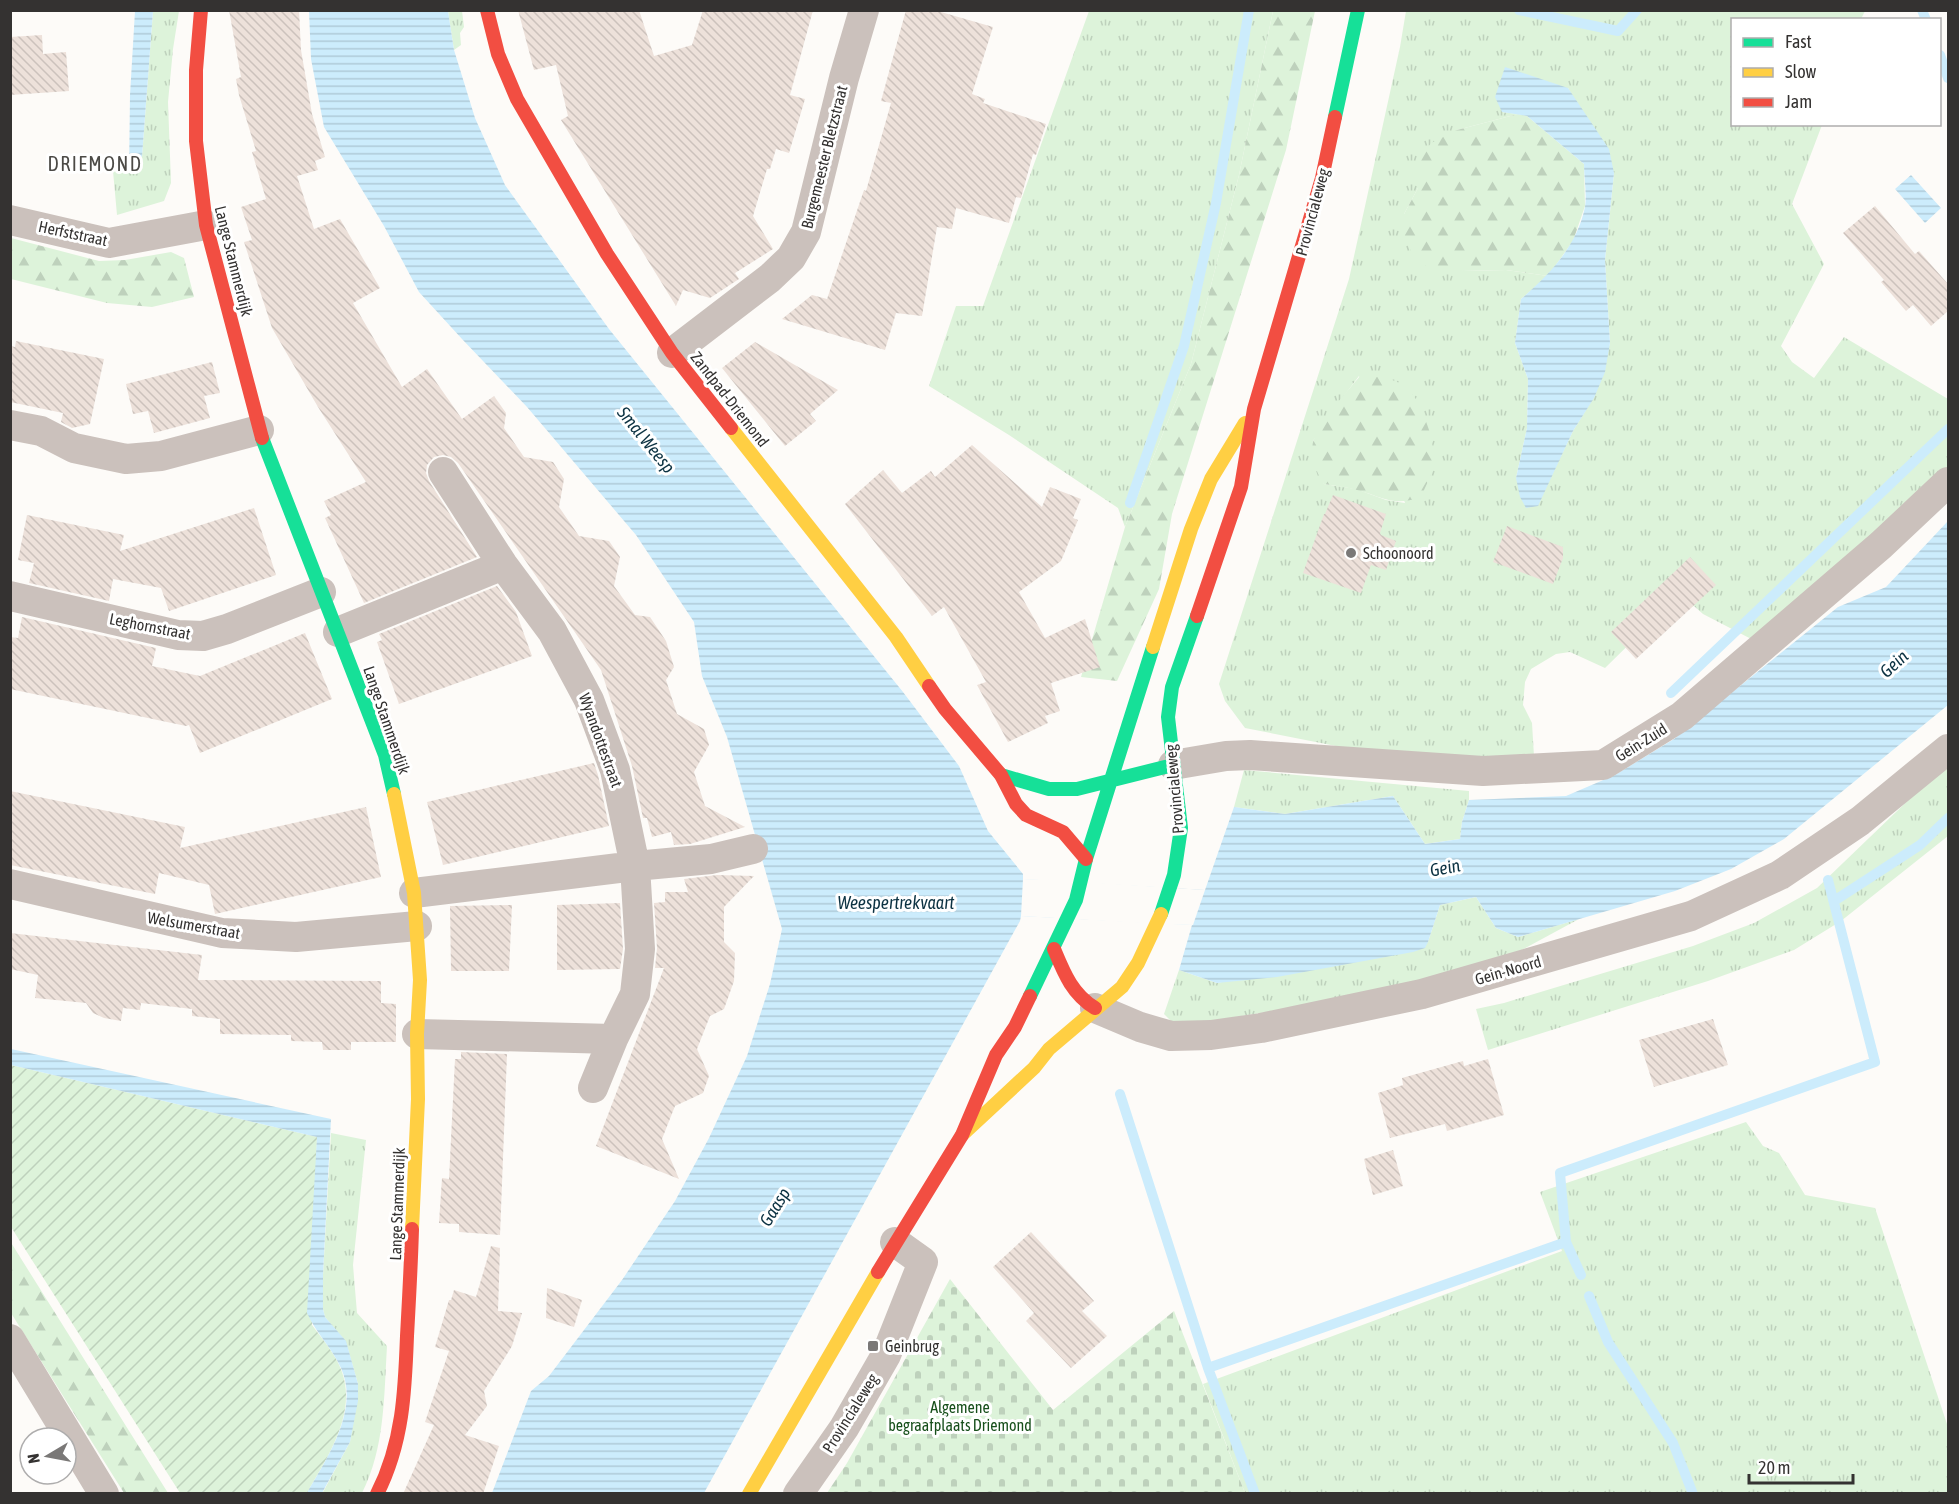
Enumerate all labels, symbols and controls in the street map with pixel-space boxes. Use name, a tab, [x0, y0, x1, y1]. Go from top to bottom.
legend	[1731, 18, 1941, 126]
text: Fast	[1785, 31, 1812, 52]
text: Slow	[1785, 61, 1816, 82]
street label: Burgemeester Bletzstraat	[797, 83, 852, 231]
text: Jam	[1785, 91, 1812, 112]
district label: DRIEMOND	[48, 152, 142, 175]
street label: Provincialeweg	[1292, 166, 1333, 258]
street label: Lange Stammerdijk	[211, 204, 256, 318]
street label: Herfststraat	[37, 217, 109, 249]
street label: Zandpad-Driemond	[687, 348, 773, 451]
water label: Smal Weesp	[613, 401, 680, 477]
place label: Schoonoord	[1363, 544, 1434, 562]
marker: Schoonoord	[1344, 546, 1358, 560]
street label: Leghornstraat	[108, 609, 192, 644]
water label: Gein	[1875, 645, 1912, 682]
street label: Lange Stammerdijk	[359, 664, 414, 777]
street label: Wyandottestraat	[575, 690, 626, 790]
street label: Gein-Zuid	[1612, 719, 1670, 765]
street label: Provincialeweg	[1161, 743, 1188, 834]
water label: Gein	[1428, 854, 1462, 881]
water label: Weespertrekvaart	[837, 892, 955, 913]
street label: Welsumerstraat	[146, 908, 242, 942]
street label: Gein-Noord	[1473, 952, 1543, 988]
street label: Lange Stammerdijk	[386, 1147, 409, 1261]
water label: Gaasp	[755, 1184, 794, 1230]
place label: Geinbrug	[885, 1337, 939, 1356]
marker: Geinbrug	[866, 1339, 880, 1353]
street label: Provincialeweg	[819, 1370, 882, 1456]
park label: Algemene begraafplaats Driemond	[888, 1398, 1032, 1435]
north arrow	[18, 1426, 78, 1486]
scale bar	[1749, 1447, 1852, 1485]
text: N	[24, 1452, 43, 1465]
text: 20 m	[1758, 1457, 1790, 1478]

